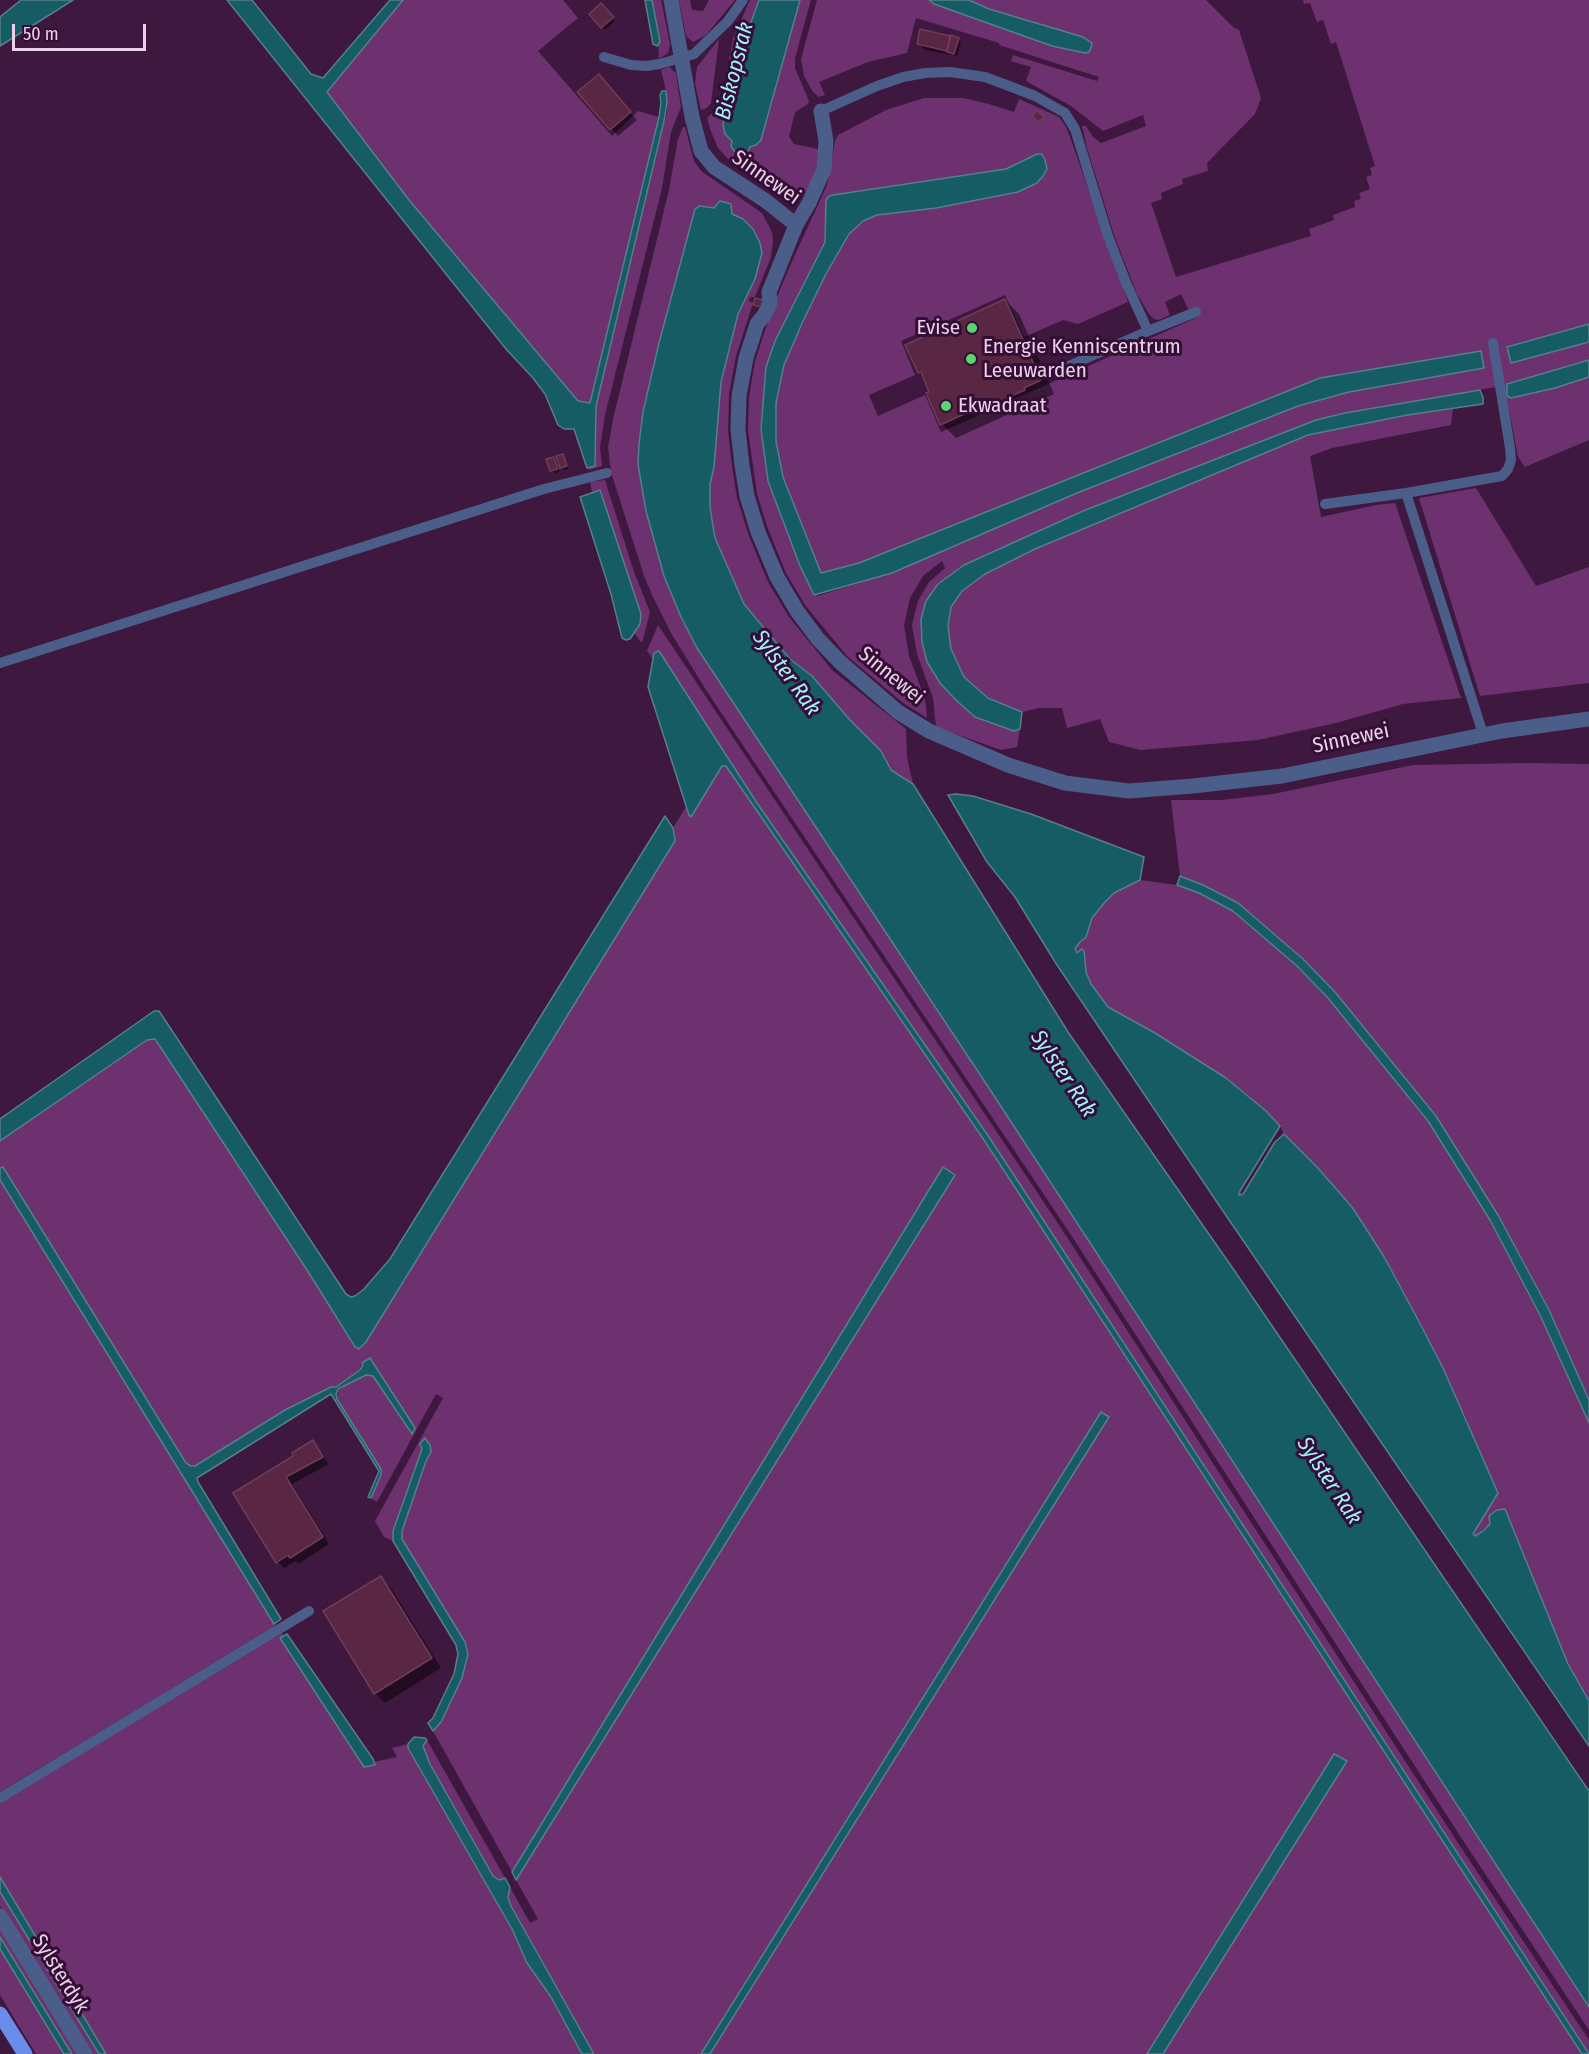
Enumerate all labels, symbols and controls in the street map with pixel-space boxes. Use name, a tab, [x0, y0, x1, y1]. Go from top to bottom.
scale bar	[15, 12, 148, 50]
water label: Biskopsrak	[710, 20, 760, 122]
text: 50 m	[23, 23, 59, 45]
street label: Sinnewei	[727, 145, 805, 211]
place label: Evise	[917, 315, 960, 341]
marker: Evise	[965, 321, 979, 335]
place label: Energie Kenniscentrum Leeuwarden	[983, 334, 1181, 384]
marker: Energie Kenniscentrum Leeuwarden	[964, 352, 978, 366]
place label: Ekwadraat	[958, 393, 1047, 419]
marker: Ekwadraat	[939, 399, 953, 413]
water label: Sylster Rak	[746, 625, 826, 721]
street label: Sinnewei	[853, 642, 929, 710]
street label: Sinnewei	[1310, 719, 1392, 759]
water label: Sylster Rak	[1024, 1026, 1102, 1122]
water label: Sylster Rak	[1291, 1432, 1367, 1530]
street label: Sylsterdyk	[26, 1930, 94, 2018]

